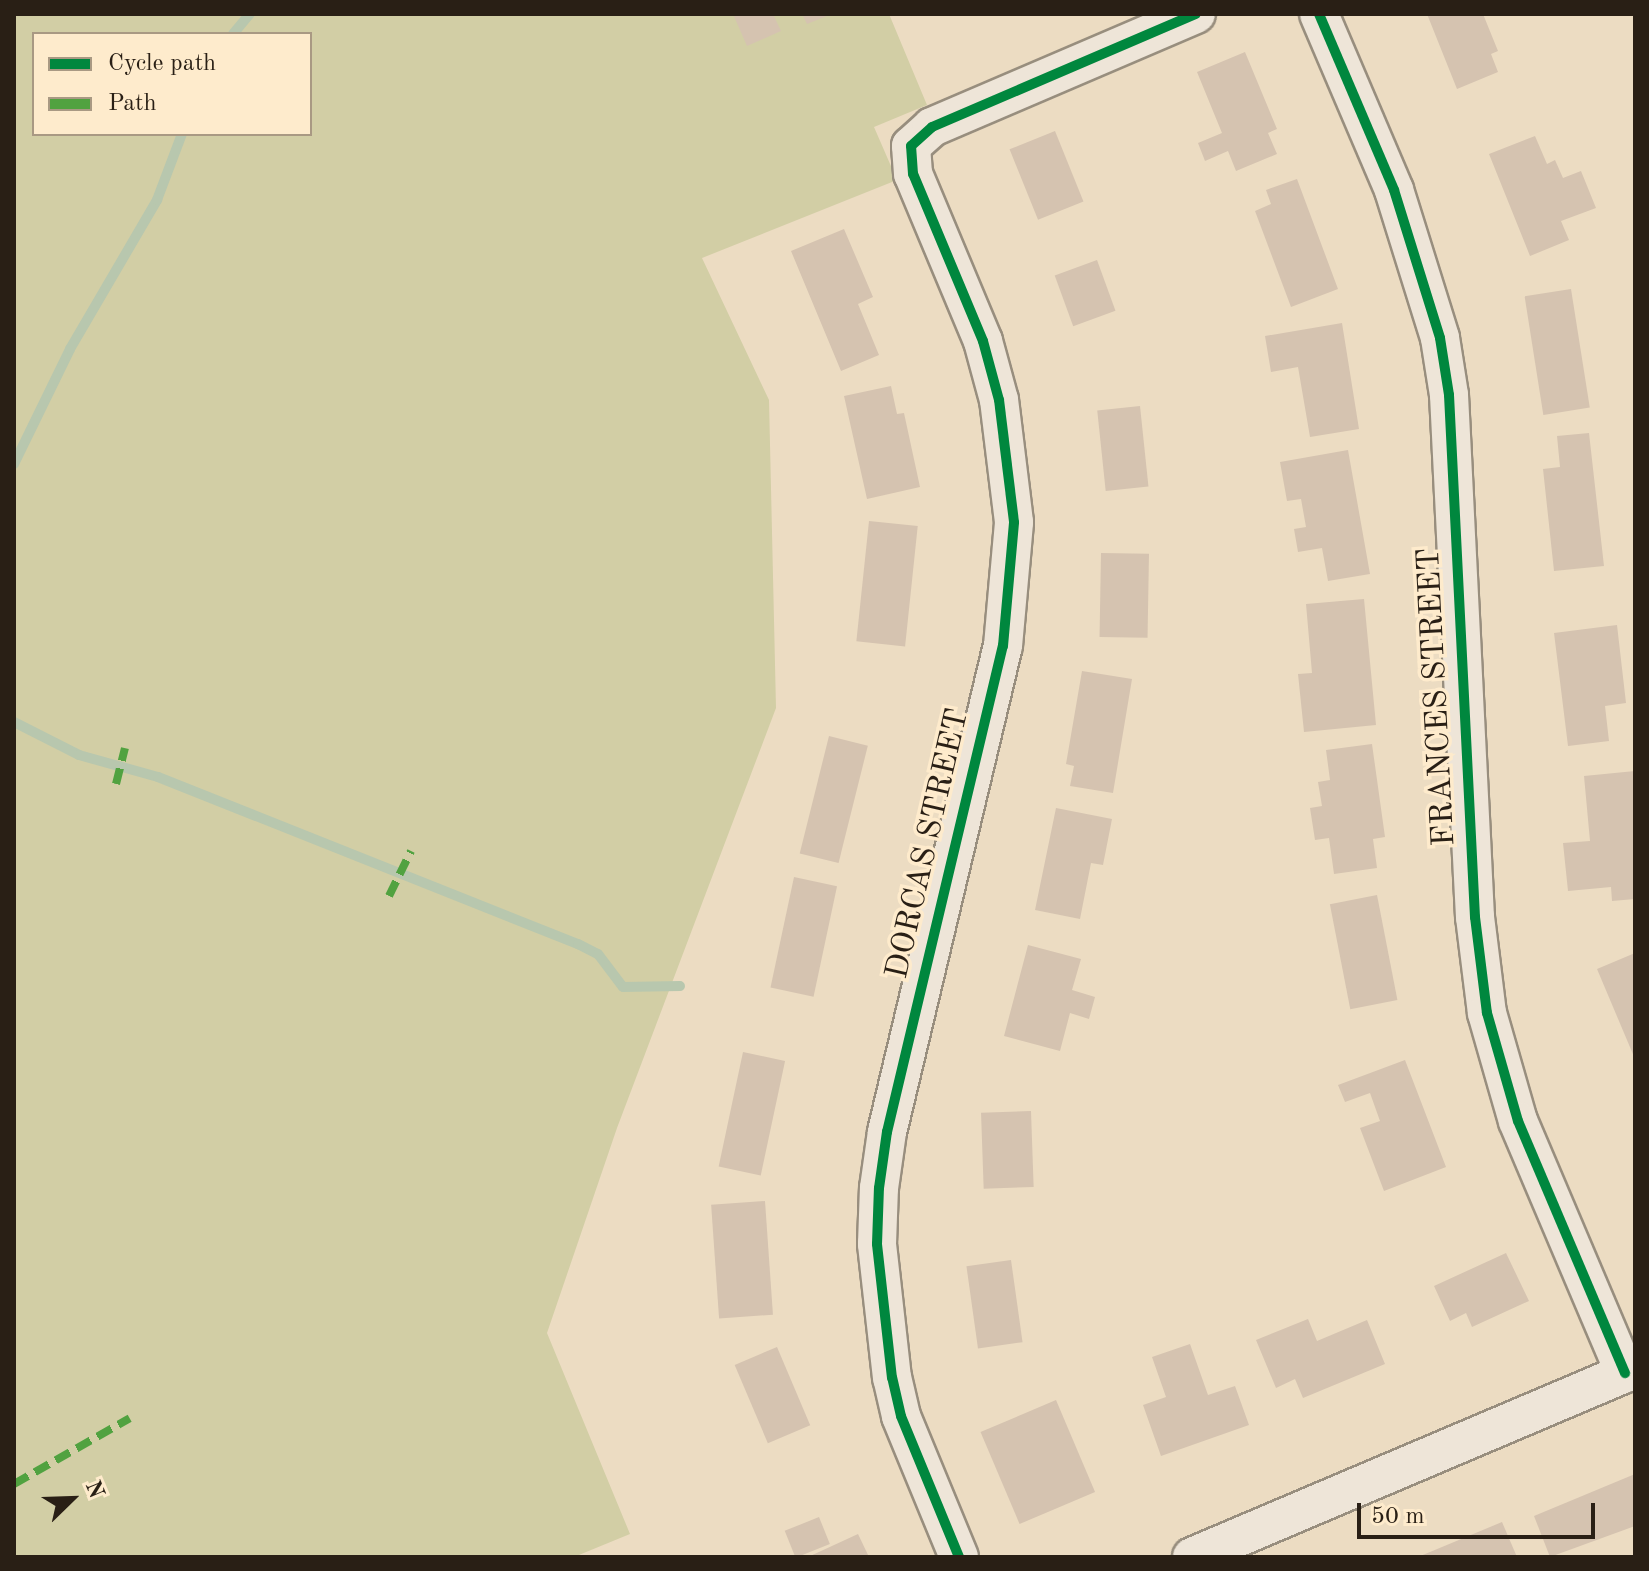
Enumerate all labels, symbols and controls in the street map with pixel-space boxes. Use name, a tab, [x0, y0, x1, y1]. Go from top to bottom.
legend	[32, 32, 312, 136]
text: Cycle path	[108, 52, 216, 76]
text: Path	[108, 92, 157, 116]
street label: FRANCES STREET	[1411, 547, 1465, 847]
street label: DORCAS STREET	[879, 705, 979, 983]
north arrow	[32, 1459, 112, 1539]
text: N	[81, 1478, 108, 1502]
scale bar	[1361, 1487, 1599, 1537]
text: 50 m	[1371, 1505, 1425, 1529]

